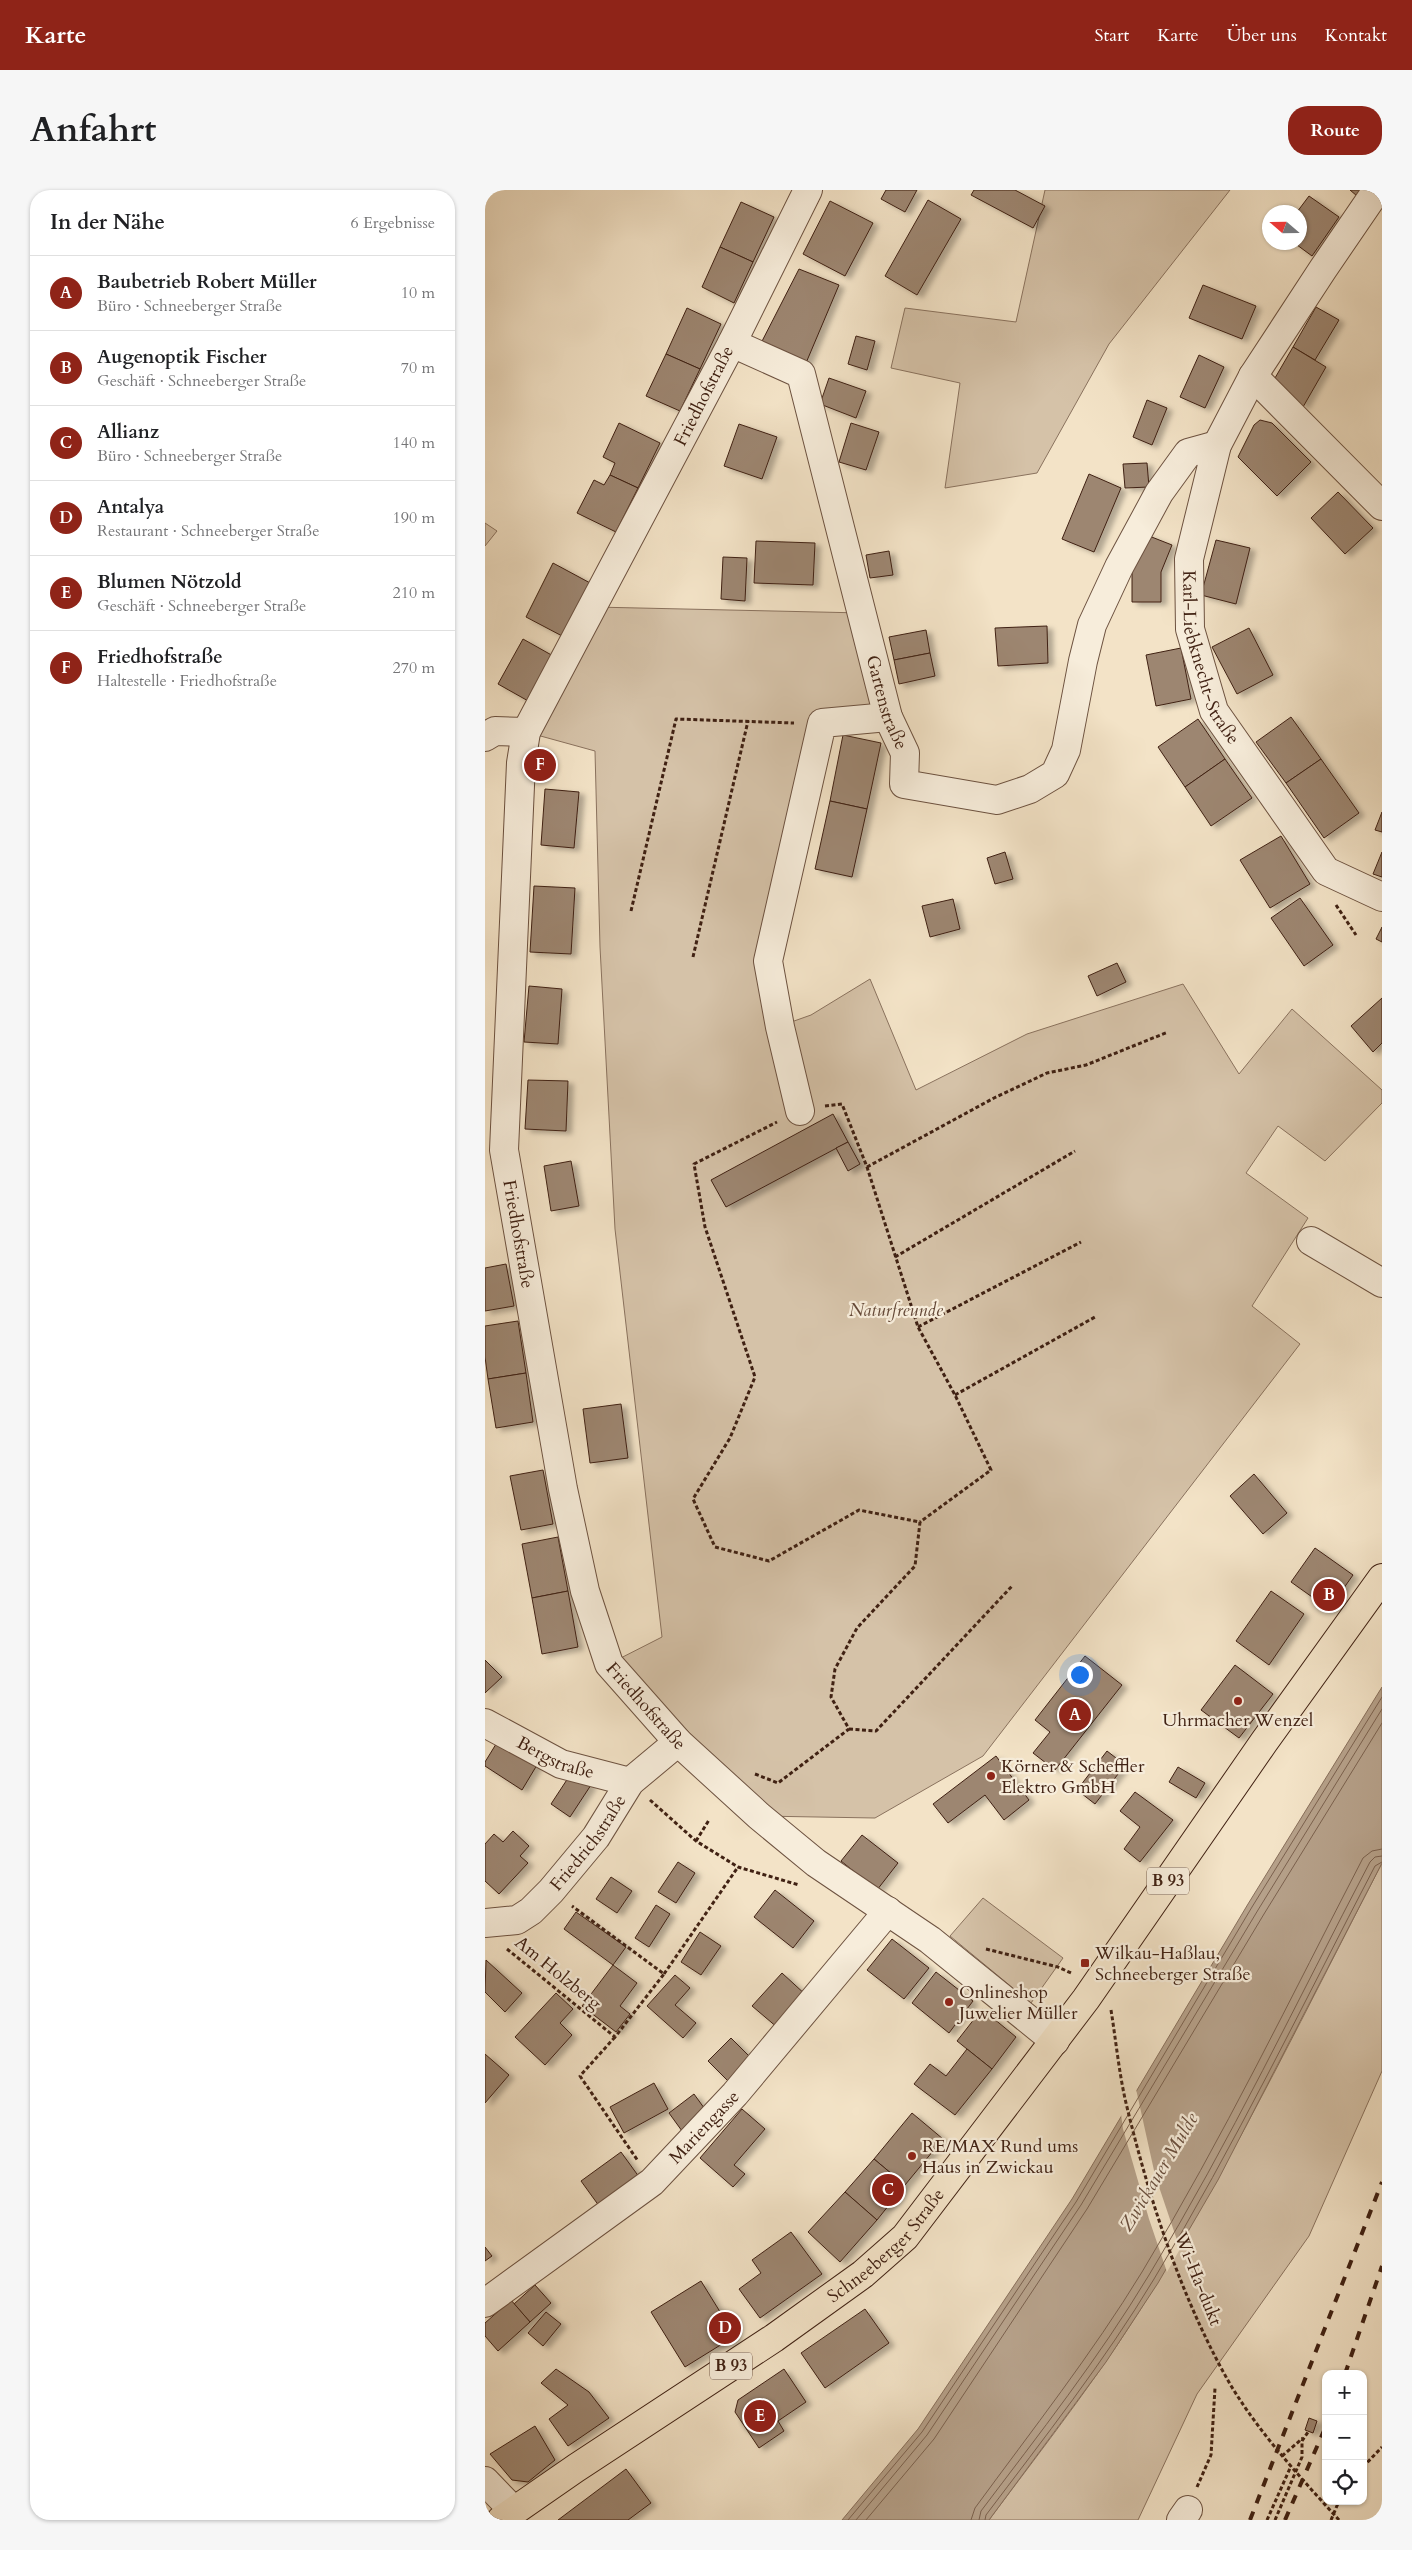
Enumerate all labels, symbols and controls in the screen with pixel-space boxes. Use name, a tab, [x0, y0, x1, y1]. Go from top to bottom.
text: Karte	[25, 19, 86, 52]
text: Start	[1094, 23, 1129, 48]
text: Karte	[1157, 23, 1199, 48]
text: Über uns	[1227, 23, 1297, 48]
text: Kontakt	[1325, 23, 1387, 48]
text: Anfahrt	[30, 106, 156, 154]
button: Route	[1288, 106, 1382, 155]
north arrow	[1262, 205, 1307, 250]
text: In der Nähe	[50, 208, 165, 237]
text: 6 Ergebnisse	[350, 212, 435, 234]
text: Baubetrieb Robert Müller	[97, 269, 317, 295]
text: A	[60, 282, 72, 304]
text: 10 m	[401, 282, 435, 304]
text: Büro · Schneeberger Straße	[97, 295, 282, 317]
street label: Friedhofstraße	[668, 341, 740, 451]
text: Augenoptik Fischer	[97, 344, 267, 370]
text: B	[60, 357, 72, 379]
text: 70 m	[401, 357, 435, 379]
text: Geschäft · Schneeberger Straße	[97, 370, 306, 392]
text: Allianz	[97, 419, 159, 445]
text: C	[60, 432, 72, 454]
text: 140 m	[393, 432, 435, 454]
text: Büro · Schneeberger Straße	[97, 445, 282, 467]
text: Antalya	[97, 494, 164, 520]
text: D	[59, 507, 73, 529]
text: 190 m	[393, 507, 435, 529]
text: Restaurant · Schneeberger Straße	[97, 520, 319, 542]
text: Blumen Nötzold	[97, 569, 242, 595]
street label: Karl-Liebknecht-Straße	[1177, 570, 1246, 749]
text: E	[61, 582, 71, 604]
text: 210 m	[393, 582, 435, 604]
text: Geschäft · Schneeberger Straße	[97, 595, 306, 617]
text: Friedhofstraße	[97, 644, 223, 670]
street label: Gartenstraße	[860, 653, 914, 753]
text: F	[61, 657, 71, 679]
text: 270 m	[393, 657, 435, 679]
text: Haltestelle · Friedhofstraße	[97, 670, 277, 692]
pin: F	[524, 746, 556, 784]
street label: Friedhofstraße	[497, 1178, 540, 1290]
park label: Naturfreunde	[849, 1298, 944, 1323]
pin: B	[1313, 1576, 1345, 1614]
street label: Friedhofstraße	[600, 1656, 691, 1756]
your location	[1067, 1662, 1093, 1688]
marker: Uhrmacher Wenzel	[1232, 1695, 1244, 1707]
pin: A	[1059, 1696, 1091, 1734]
place label: Uhrmacher Wenzel	[1163, 1708, 1314, 1733]
street label: Bergstraße	[512, 1730, 597, 1785]
place label: Körner & Scheffler Elektro GmbH	[1001, 1754, 1145, 1800]
marker: Körner & Scheffler Elektro GmbH	[985, 1770, 997, 1782]
street label: Friedrichstraße	[544, 1790, 632, 1896]
road number: B 93	[1147, 1868, 1189, 1894]
street label: Am Holzberg	[509, 1930, 607, 2016]
place label: Wilkau-Haßlau, Schneeberger Straße	[1094, 1941, 1251, 1987]
marker: Wilkau-Haßlau, Schneeberger Straße	[1079, 1957, 1091, 1969]
place label: Onlineshop Juwelier Müller	[956, 1980, 1078, 2026]
marker: Onlineshop Juwelier Müller	[943, 1996, 955, 2008]
street label: Mariengasse	[663, 2084, 745, 2169]
water label: Zwickauer Mulde	[1113, 2107, 1205, 2236]
place label: RE/MAX Rund ums Haus in Zwickau	[922, 2134, 1078, 2180]
marker: RE/MAX Rund ums Haus in Zwickau	[906, 2150, 918, 2162]
pin: C	[872, 2171, 904, 2209]
street label: Schneeberger Straße	[822, 2183, 950, 2308]
street label: Wi-Ha-dukt	[1168, 2228, 1228, 2330]
pin: D	[709, 2309, 741, 2347]
road number: B 93	[710, 2352, 752, 2380]
map controls	[1322, 2370, 1367, 2505]
button: +	[1322, 2370, 1367, 2415]
pin: E	[744, 2397, 776, 2435]
button: −	[1322, 2415, 1367, 2460]
button: locate	[1322, 2460, 1367, 2505]

